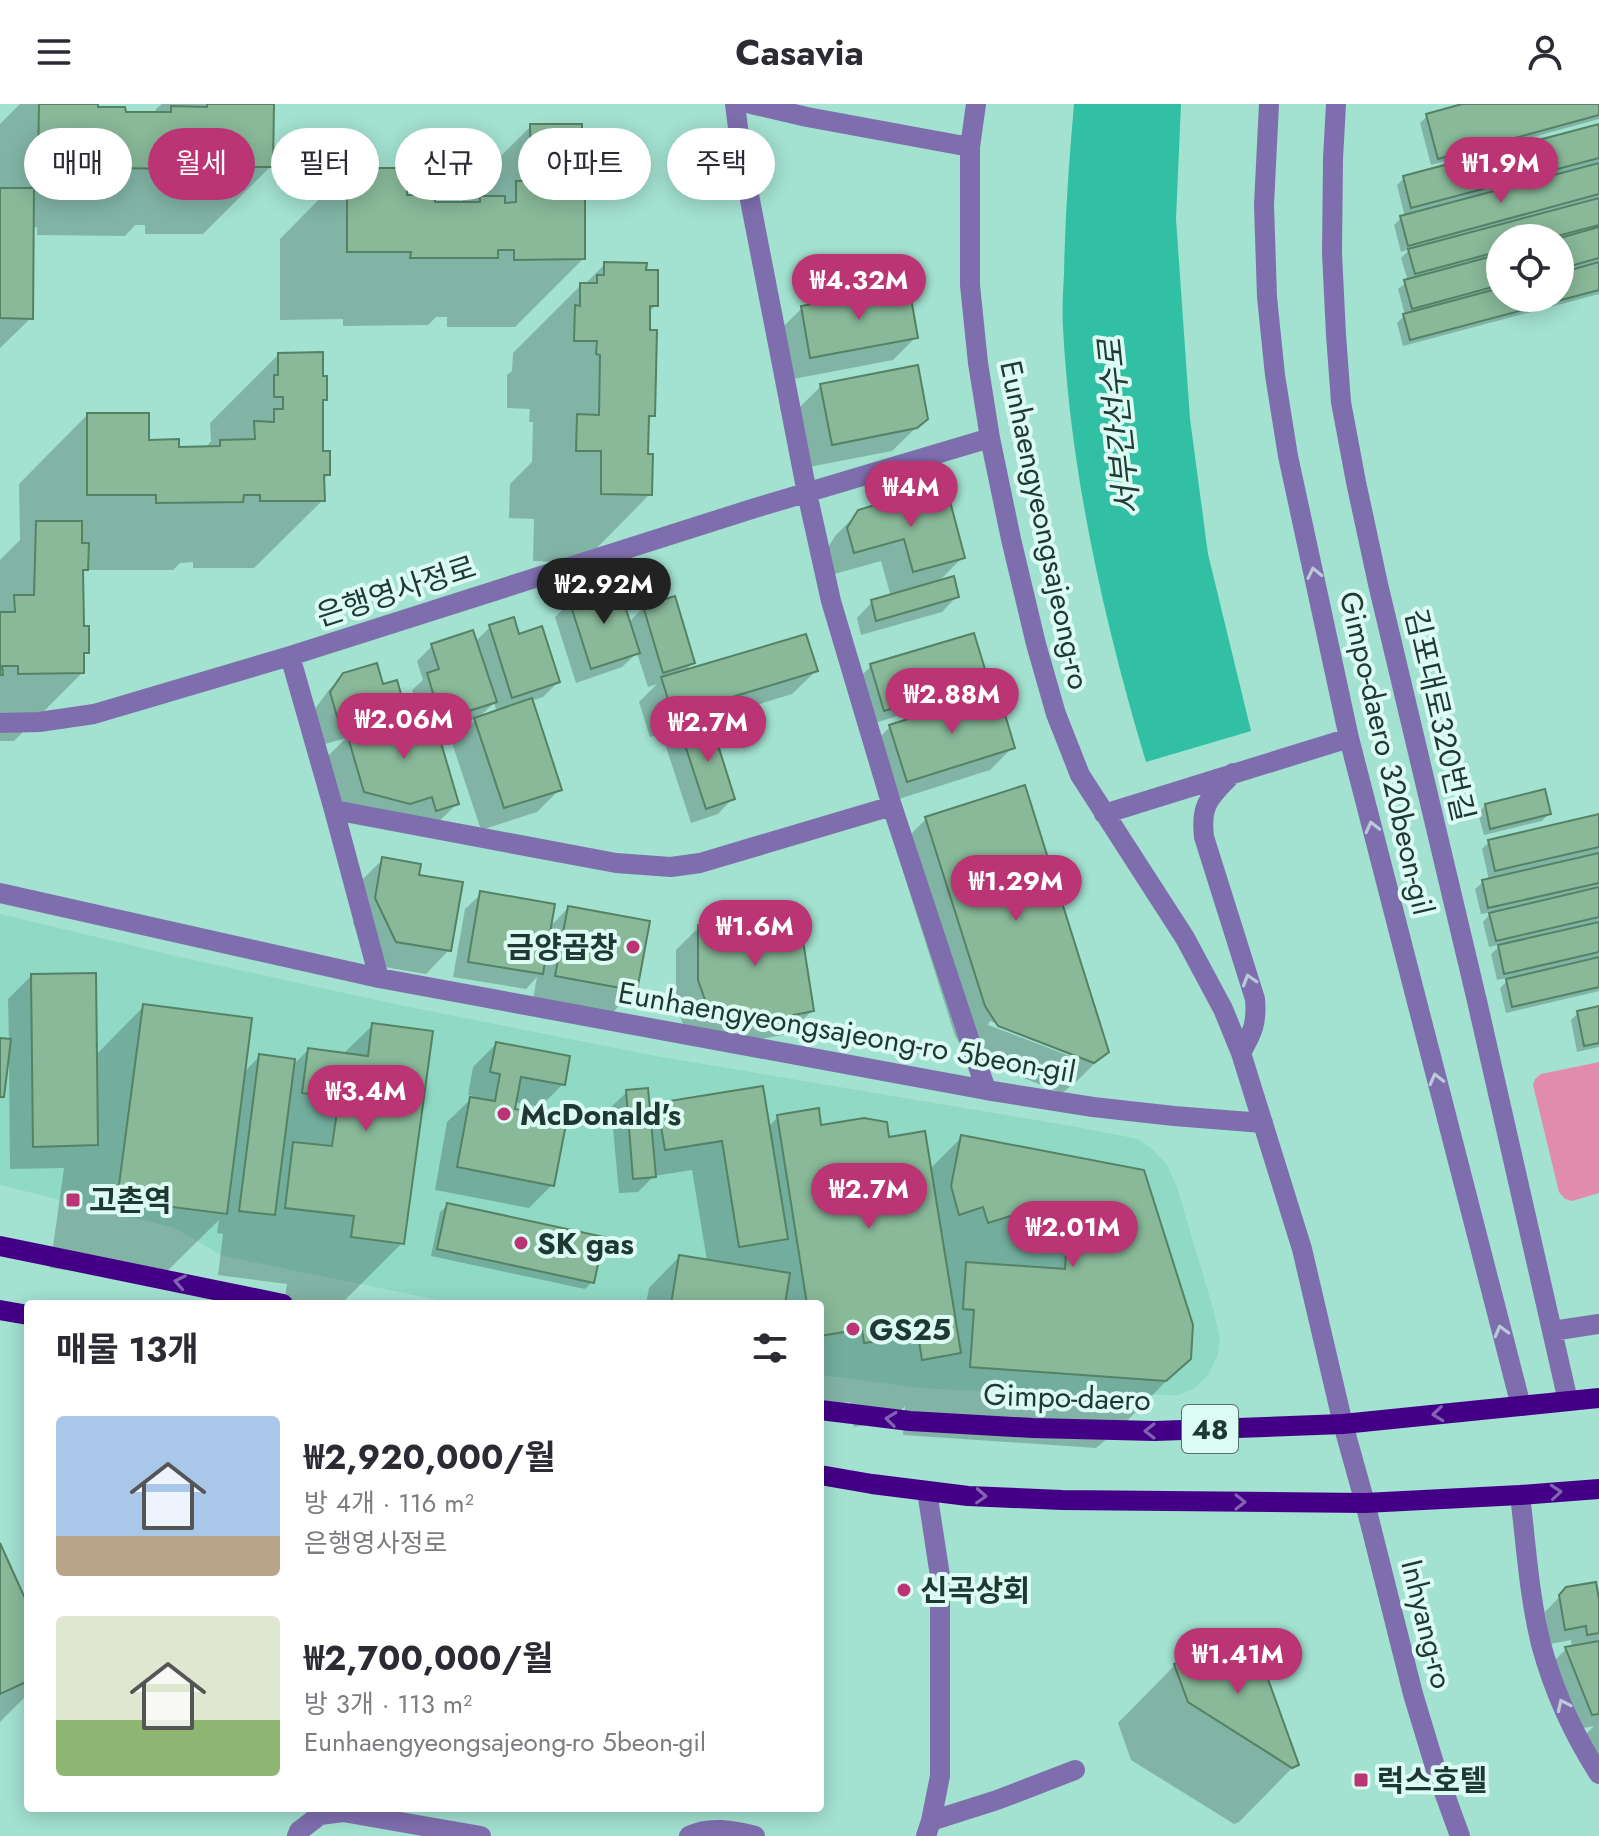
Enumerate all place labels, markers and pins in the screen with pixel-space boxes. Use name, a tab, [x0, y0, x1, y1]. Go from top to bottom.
pin: ₩1.9M	[1445, 137, 1557, 205]
pin: ₩4.32M	[794, 254, 924, 322]
pin: ₩4M	[872, 461, 950, 529]
pin: ₩2.92M	[539, 558, 669, 626]
pin: ₩2.88M	[887, 668, 1017, 736]
pin: ₩2.06M	[339, 693, 469, 761]
pin: ₩2.7M	[652, 696, 764, 764]
pin: ₩1.29M	[951, 855, 1081, 923]
pin: ₩1.6M	[699, 900, 811, 968]
place label: 금양곱창	[507, 926, 617, 969]
marker: 금양곱창	[624, 938, 642, 956]
pin: ₩3.4M	[310, 1065, 422, 1133]
place label: McDonald's	[520, 1093, 681, 1136]
marker: McDonald's	[495, 1105, 513, 1123]
pin: ₩2.7M	[813, 1163, 925, 1231]
place label: 고촌역	[89, 1179, 172, 1222]
marker: 고촌역	[64, 1191, 82, 1209]
pin: ₩2.01M	[1008, 1201, 1138, 1269]
place label: SK gas	[537, 1222, 634, 1265]
marker: SK gas	[512, 1234, 530, 1252]
place label: GS25	[869, 1308, 951, 1351]
marker: GS25	[844, 1320, 862, 1338]
place label: 신곡상회	[920, 1569, 1030, 1612]
marker: 신곡상회	[895, 1581, 913, 1599]
pin: ₩1.41M	[1173, 1628, 1303, 1696]
place label: 럭스호텔	[1377, 1759, 1487, 1802]
marker: 럭스호텔	[1352, 1771, 1370, 1789]

